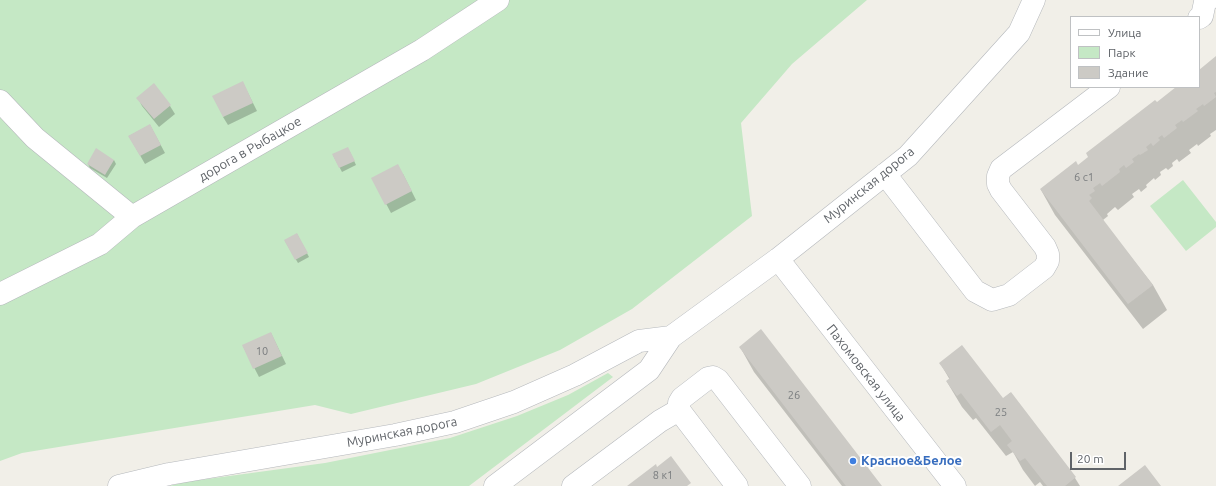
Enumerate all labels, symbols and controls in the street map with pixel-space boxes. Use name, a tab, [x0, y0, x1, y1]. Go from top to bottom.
legend	[1070, 16, 1200, 88]
text: Улица	[1108, 26, 1141, 39]
text: Парк	[1108, 46, 1136, 59]
text: Здание	[1108, 66, 1149, 79]
street label: дорога в Рыбацкое	[196, 113, 304, 185]
street label: Муринская дорога	[820, 144, 918, 226]
house number: 6 с1	[1074, 170, 1094, 184]
street label: Пахомовская улица	[823, 321, 909, 425]
house number: 10	[256, 344, 268, 358]
house number: 26	[788, 388, 800, 402]
house number: 25	[995, 405, 1007, 419]
street label: Муринская дорога	[345, 414, 459, 450]
scale bar	[1072, 444, 1128, 470]
text: 20 m	[1077, 452, 1104, 465]
place label: Красное&Белое	[861, 453, 962, 469]
marker: Красное&Белое	[848, 456, 858, 466]
house number: 8 к1	[653, 468, 673, 482]

